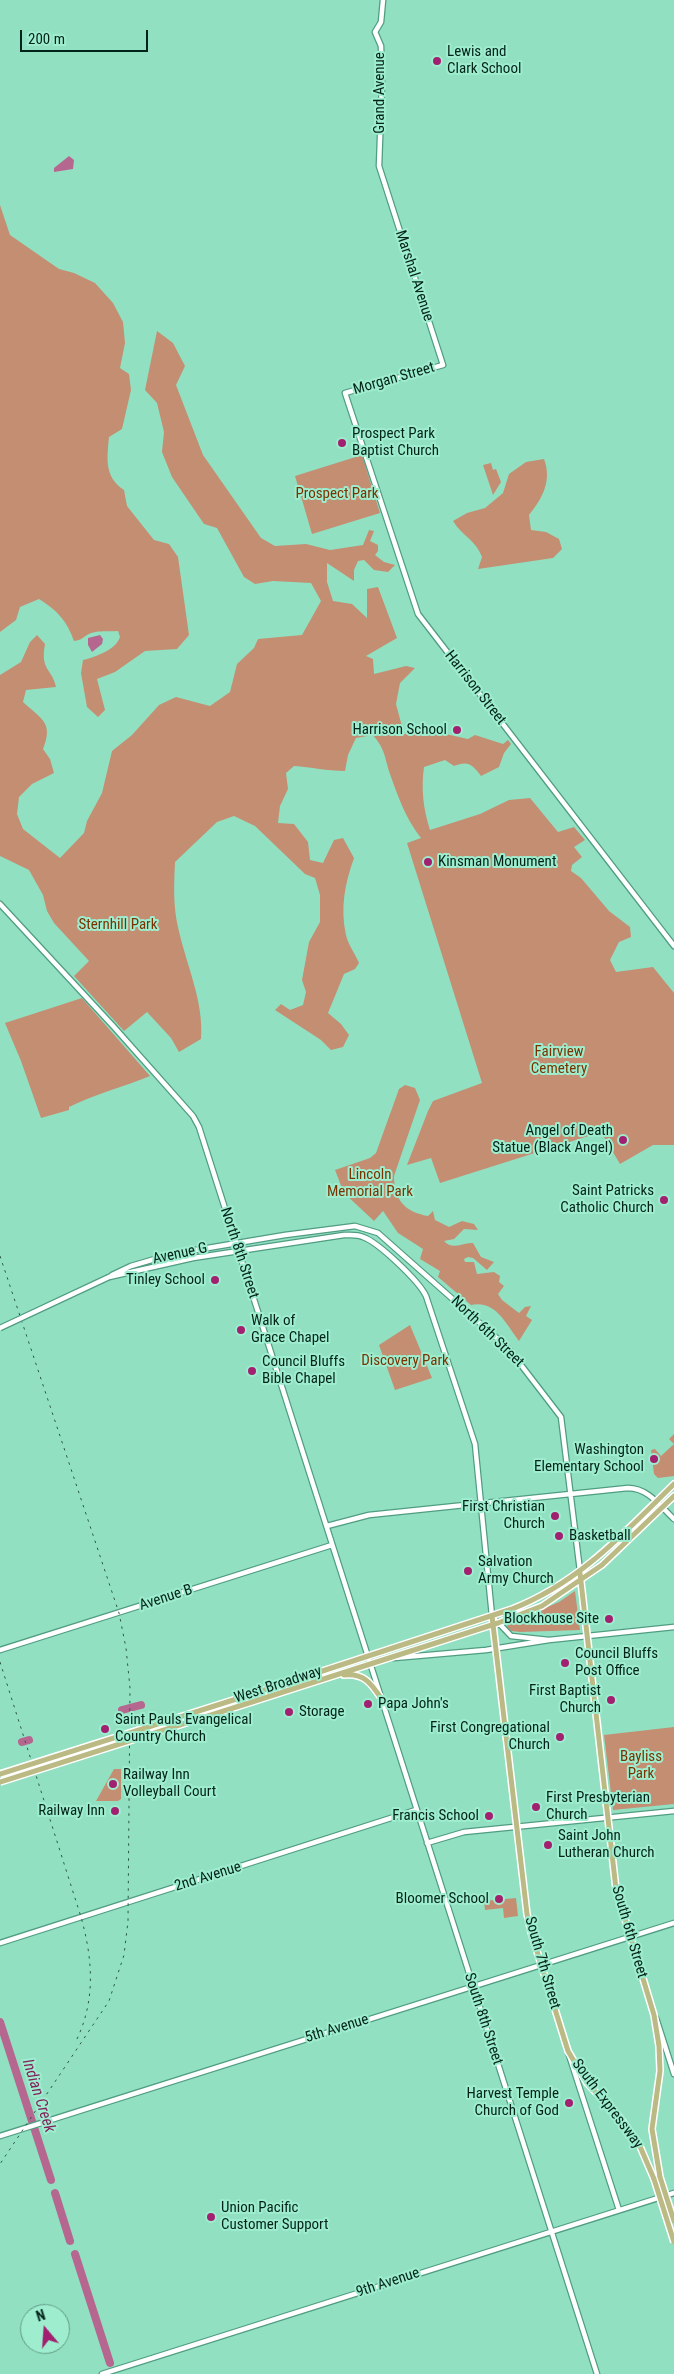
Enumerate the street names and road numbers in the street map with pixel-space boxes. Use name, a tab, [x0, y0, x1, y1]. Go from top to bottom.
street label: Grand Avenue	[371, 52, 389, 134]
street label: Marshal Avenue	[391, 228, 437, 324]
street label: Morgan Street	[351, 359, 437, 399]
street label: Harrison Street	[440, 647, 510, 729]
street label: North 8th Street	[216, 1205, 262, 1301]
street label: Avenue G	[151, 1239, 209, 1269]
street label: North 6th Street	[447, 1293, 527, 1371]
street label: Avenue B	[137, 1581, 195, 1615]
street label: West Broadway	[232, 1662, 324, 1708]
street label: 2nd Avenue	[173, 1858, 243, 1896]
street label: South 6th Street	[607, 1884, 651, 1980]
street label: South 7th Street	[520, 1915, 564, 2011]
street label: South 8th Street	[460, 1971, 506, 2067]
street label: 5th Avenue	[303, 2011, 371, 2047]
street label: South Expressway	[568, 2056, 646, 2152]
street label: 9th Avenue	[354, 2264, 422, 2302]

